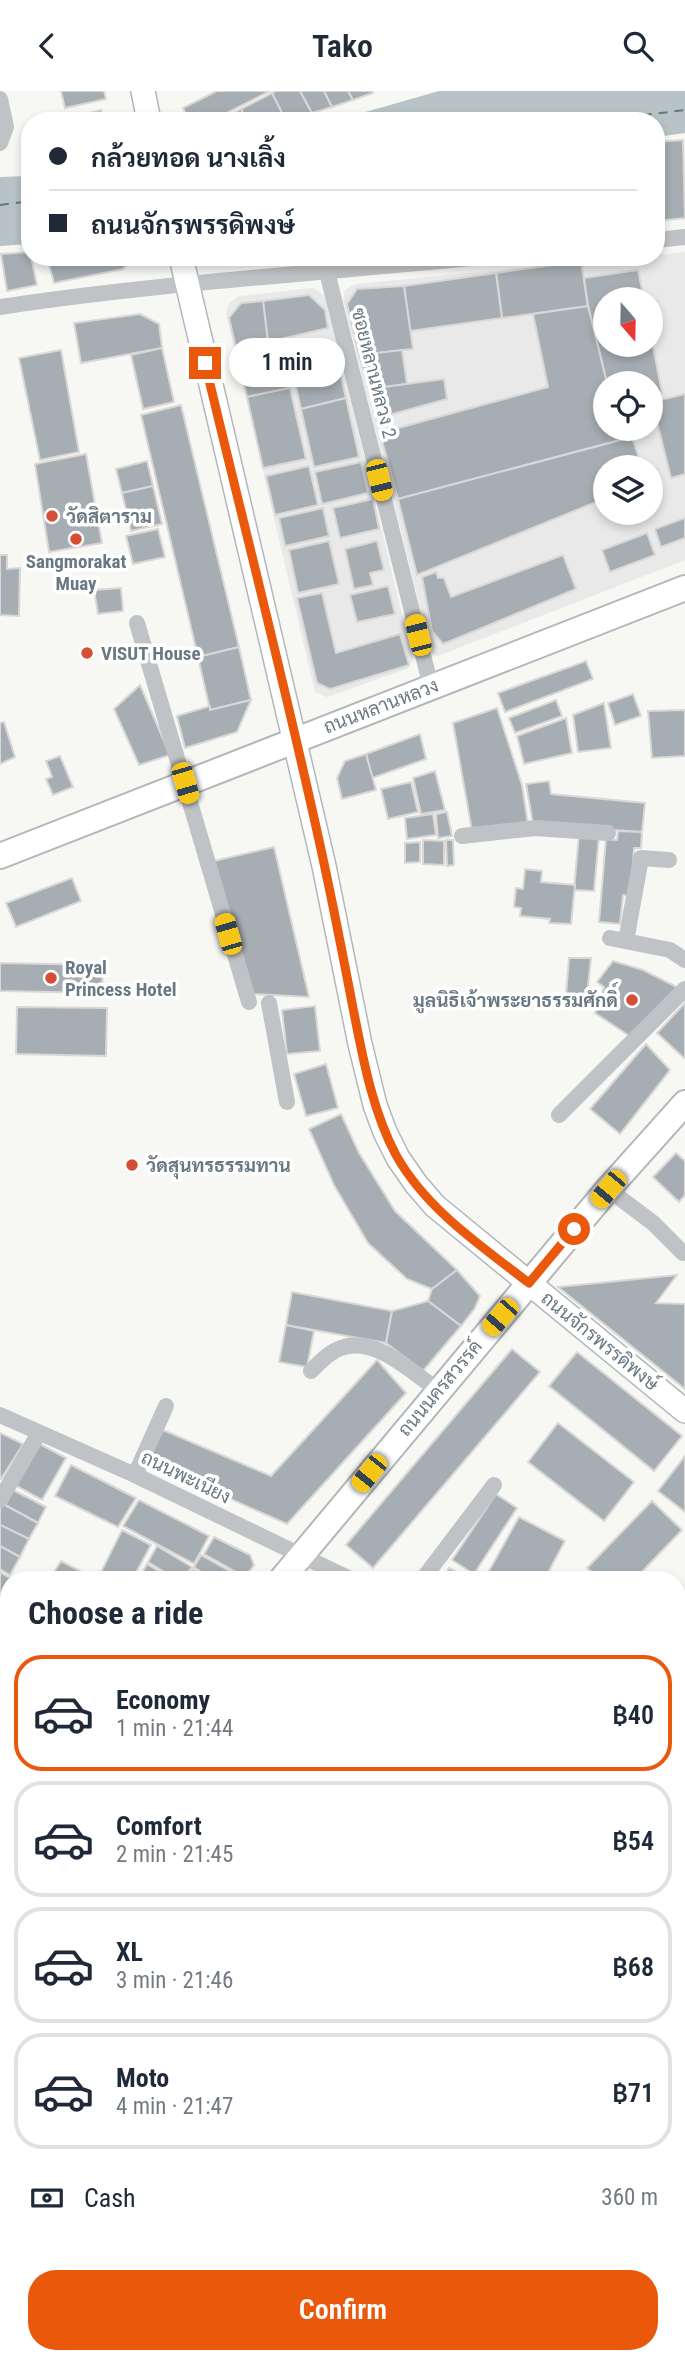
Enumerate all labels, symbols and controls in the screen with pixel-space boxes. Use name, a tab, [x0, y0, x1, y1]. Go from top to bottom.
icon: back	[28, 27, 66, 65]
text: Tako	[312, 27, 373, 65]
icon: search	[619, 27, 657, 65]
text: กล้วยทอด นางเลิ้ง	[91, 143, 286, 173]
text: ถนนจักรพรรดิพงษ์	[91, 210, 295, 240]
north arrow	[593, 287, 663, 357]
map controls	[593, 287, 663, 525]
street label: ซอยหลานหลวง 2	[347, 306, 401, 440]
callout: 1 min	[230, 338, 345, 387]
route end	[189, 347, 221, 379]
text: 1 min	[262, 349, 312, 376]
button: locate	[593, 371, 663, 441]
button: layers	[593, 455, 663, 525]
car	[364, 457, 395, 503]
place label: วัดสิตาราม	[66, 505, 152, 528]
marker: วัดสิตาราม	[44, 508, 60, 524]
marker: Sangmorakat Muay	[68, 531, 84, 547]
place label: Sangmorakat Muay	[26, 550, 126, 595]
car	[403, 612, 434, 658]
place label: VISUT House	[101, 642, 201, 665]
marker: VISUT House	[79, 645, 95, 661]
street label: ถนนหลานหลวง	[320, 674, 442, 738]
car	[170, 760, 201, 806]
car	[213, 911, 244, 957]
place label: Royal Princess Hotel	[65, 956, 177, 1001]
marker: Royal Princess Hotel	[43, 970, 59, 986]
place label: มูลนิธิเจ้าพระยาธรรมศักดิ์	[413, 982, 618, 1014]
marker: มูลนิธิเจ้าพระยาธรรมศักดิ์	[624, 992, 640, 1008]
place label: วัดสุนทรธรรมทาน	[146, 1154, 291, 1180]
marker: วัดสุนทรธรรมทาน	[124, 1157, 140, 1173]
car	[587, 1166, 630, 1212]
route start	[558, 1213, 590, 1245]
street label: ถนนจักรพรรดิพงษ์	[537, 1286, 665, 1396]
car	[479, 1294, 522, 1340]
street label: ถนนนครสวรรค์	[392, 1335, 487, 1441]
street label: ถนนพะเนียง	[138, 1445, 235, 1509]
car	[348, 1450, 391, 1496]
text: Choose a ride	[28, 1594, 203, 1632]
icon: car	[32, 1682, 95, 1745]
text: Economy	[116, 1685, 210, 1715]
text: ฿40	[612, 1700, 654, 1730]
text: 1 min · 21:44	[116, 1715, 233, 1742]
icon: car	[32, 1808, 95, 1871]
text: Comfort	[116, 1811, 202, 1841]
text: ฿54	[612, 1826, 654, 1856]
text: 2 min · 21:45	[116, 1841, 233, 1868]
icon: car	[32, 1934, 95, 1997]
text: XL	[116, 1937, 143, 1967]
text: ฿68	[612, 1952, 654, 1982]
text: 3 min · 21:46	[116, 1967, 233, 1994]
icon: car	[32, 2060, 95, 2123]
text: Moto	[116, 2063, 169, 2093]
text: ฿71	[612, 2078, 654, 2108]
text: 4 min · 21:47	[116, 2093, 233, 2120]
icon: cash	[28, 2179, 66, 2217]
text: Cash	[84, 2183, 136, 2213]
text: 360 m	[601, 2184, 658, 2211]
button: Confirm	[28, 2270, 658, 2350]

